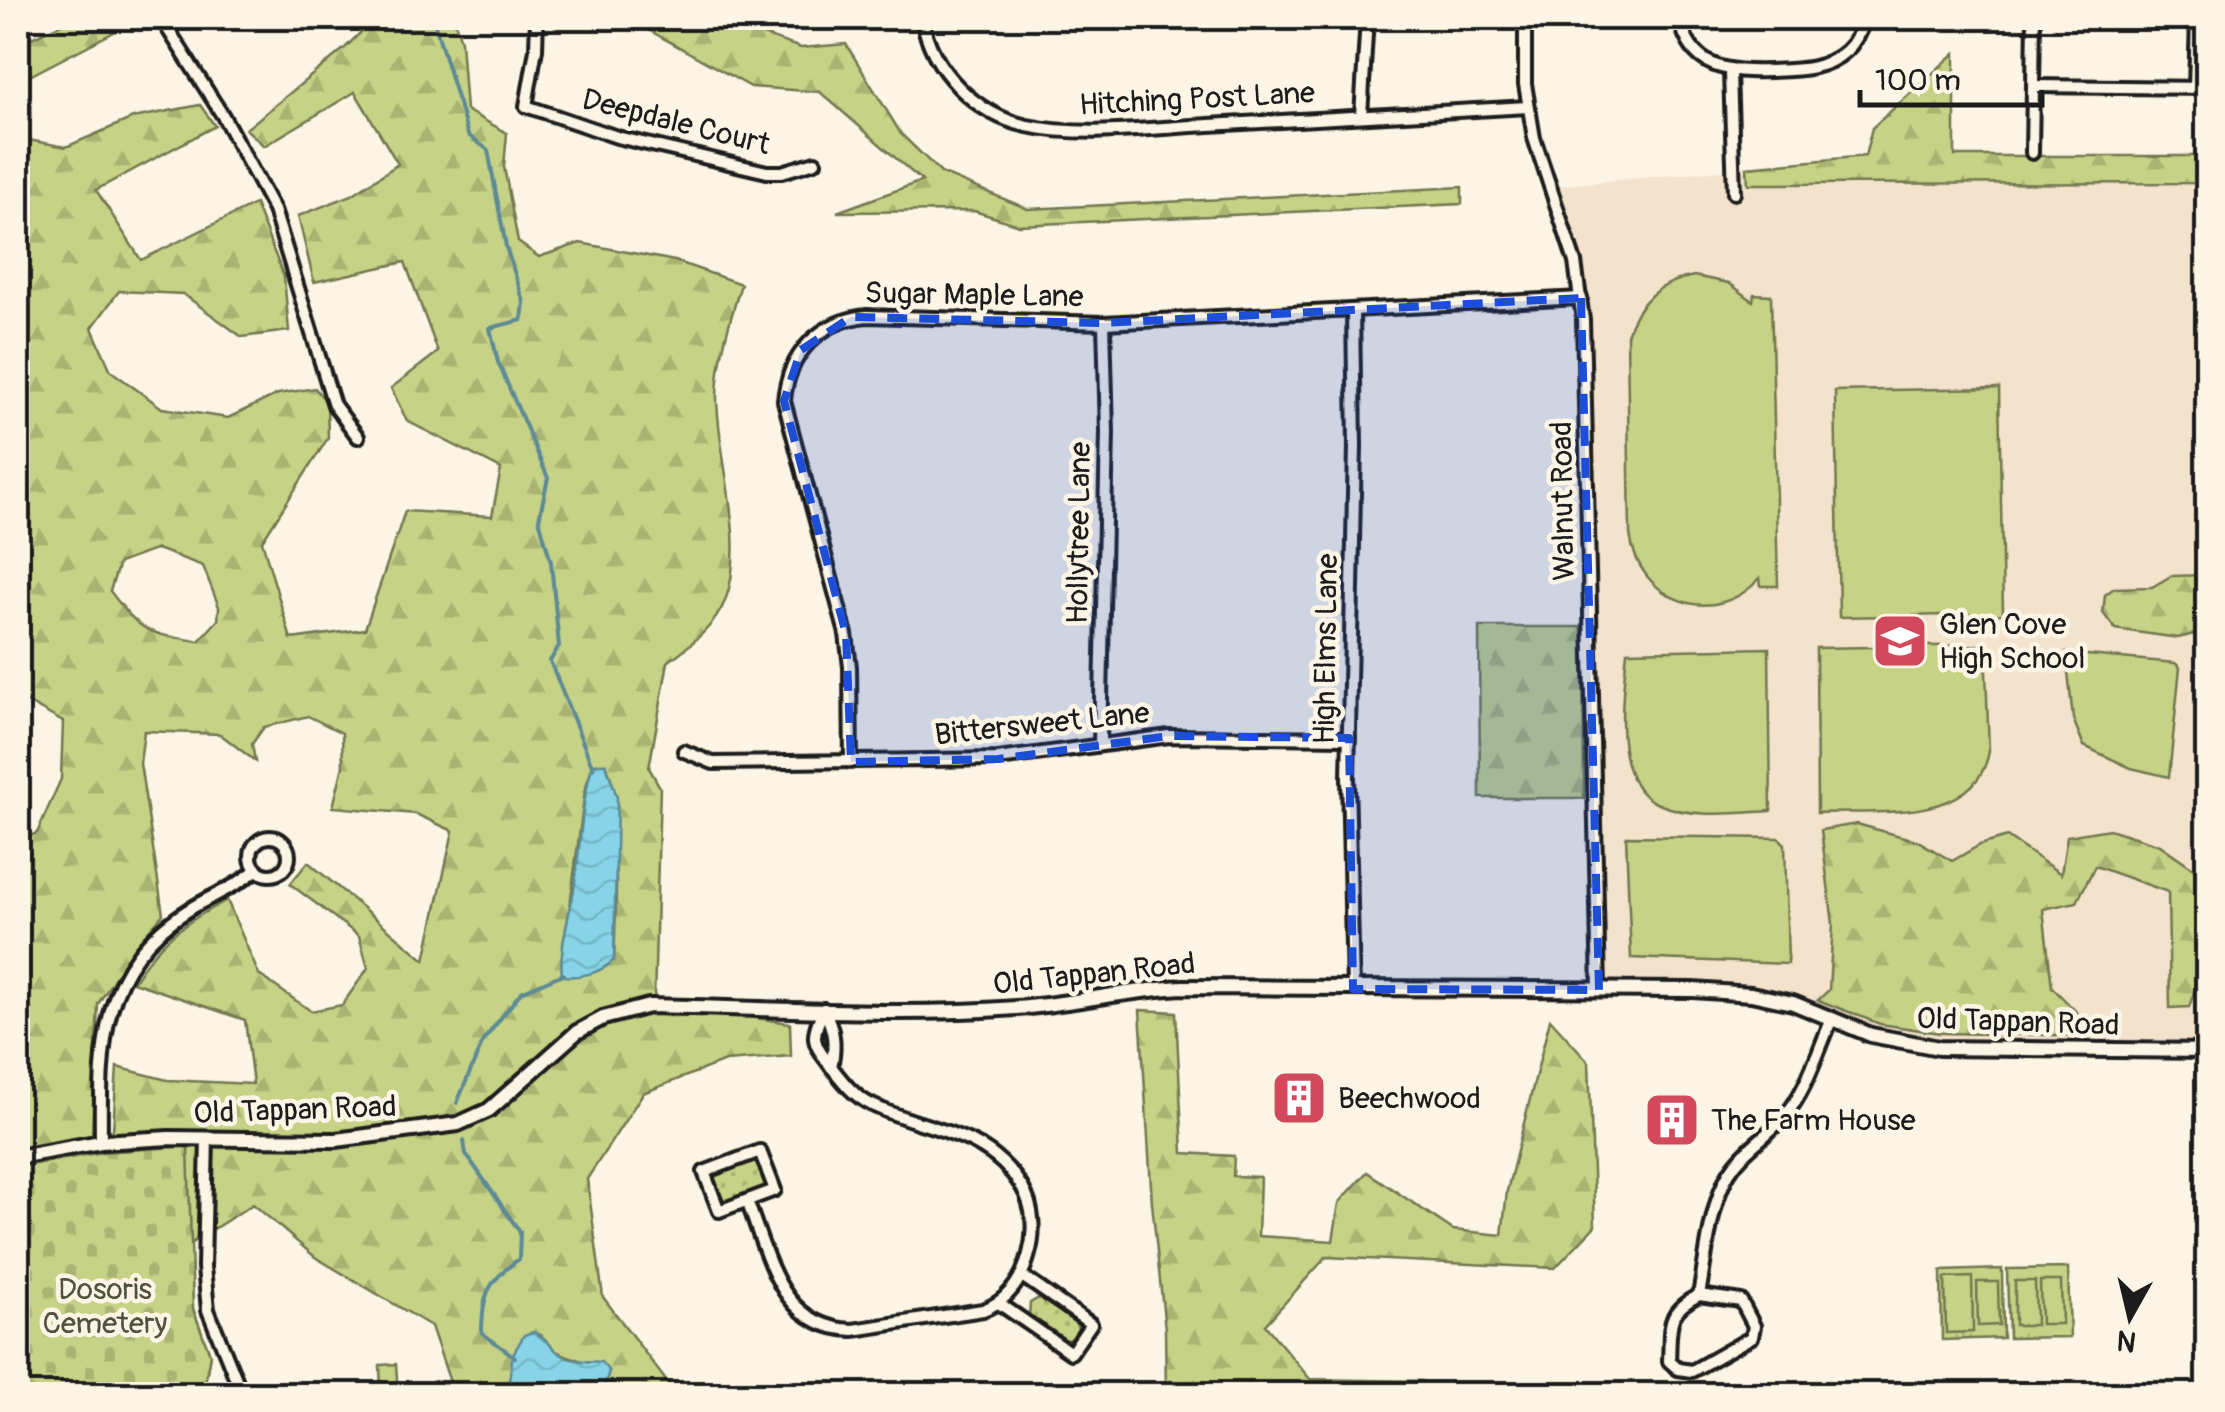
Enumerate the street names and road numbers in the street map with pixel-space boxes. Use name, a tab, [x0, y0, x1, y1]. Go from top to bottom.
street label: Hitching Post Lane	[1078, 74, 1316, 124]
street label: Deepdale Court	[578, 81, 775, 163]
street label: Sugar Maple Lane	[864, 275, 1084, 315]
street label: Walnut Road	[1543, 421, 1583, 581]
street label: Hollytree Lane	[1059, 441, 1099, 624]
street label: High Elms Lane	[1306, 553, 1346, 745]
street label: Bittersweet Lane	[933, 694, 1151, 754]
street label: Old Tappan Road	[991, 945, 1197, 1003]
street label: Old Tappan Road	[1916, 1000, 2120, 1044]
street label: Old Tappan Road	[193, 1088, 397, 1132]

